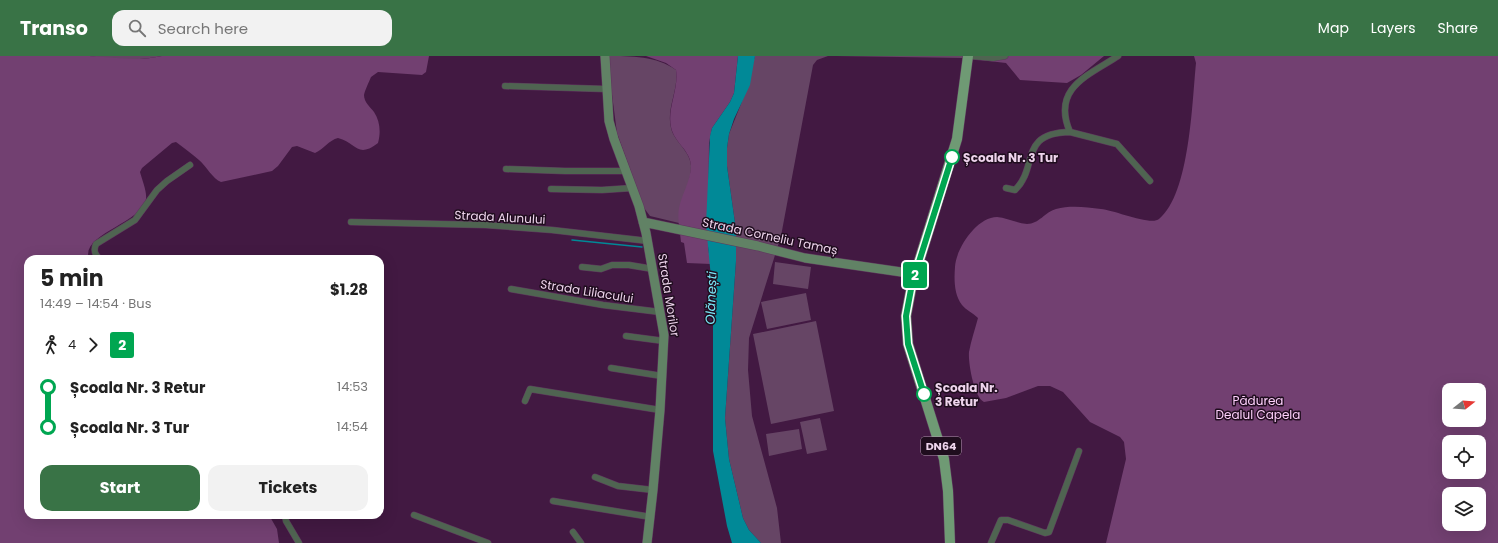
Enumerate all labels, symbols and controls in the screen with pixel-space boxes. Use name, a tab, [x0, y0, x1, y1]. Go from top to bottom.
search box	[112, 10, 392, 46]
text: Transo	[20, 15, 88, 42]
icon: search	[126, 17, 148, 39]
text: Search here	[158, 18, 248, 39]
text: Map	[1318, 18, 1349, 38]
text: Layers	[1371, 18, 1415, 38]
text: Share	[1437, 18, 1478, 38]
marker: Școala Nr. 3 Tur	[944, 149, 960, 165]
place label: Școala Nr. 3 Tur	[963, 149, 1058, 166]
street label: Strada Alunului	[454, 206, 546, 228]
street label: Strada Corneliu Tamaș	[701, 213, 839, 259]
street label: Strada Morilor	[654, 252, 684, 338]
line badge: 2	[902, 262, 928, 288]
text: 5 min	[40, 263, 104, 294]
text: 2	[911, 265, 919, 285]
water label: Olănești	[701, 270, 721, 325]
street label: Strada Liliacului	[539, 275, 635, 307]
text: $1.28	[330, 279, 368, 300]
text: 14:49 – 14:54 · Bus	[40, 294, 151, 313]
icon: walk	[40, 334, 62, 356]
icon: forward	[82, 334, 104, 356]
text: 4	[68, 335, 76, 354]
text: 2	[118, 335, 126, 355]
text: Școala Nr. 3 Retur	[70, 377, 205, 398]
text: 14:53	[337, 377, 368, 396]
place label: Școala Nr. 3 Retur	[935, 379, 998, 410]
north arrow	[1442, 383, 1486, 427]
map controls	[1442, 383, 1486, 531]
marker: Școala Nr. 3 Retur	[916, 386, 932, 402]
park label: Pădurea Dealul Capela	[1216, 392, 1300, 423]
text: Școala Nr. 3 Tur	[70, 417, 189, 438]
text: 14:54	[337, 417, 368, 436]
button: locate	[1442, 435, 1486, 479]
road number: DN64	[921, 437, 961, 455]
button: Start	[40, 465, 200, 511]
button: Tickets	[208, 465, 368, 511]
button: layers	[1442, 487, 1486, 531]

